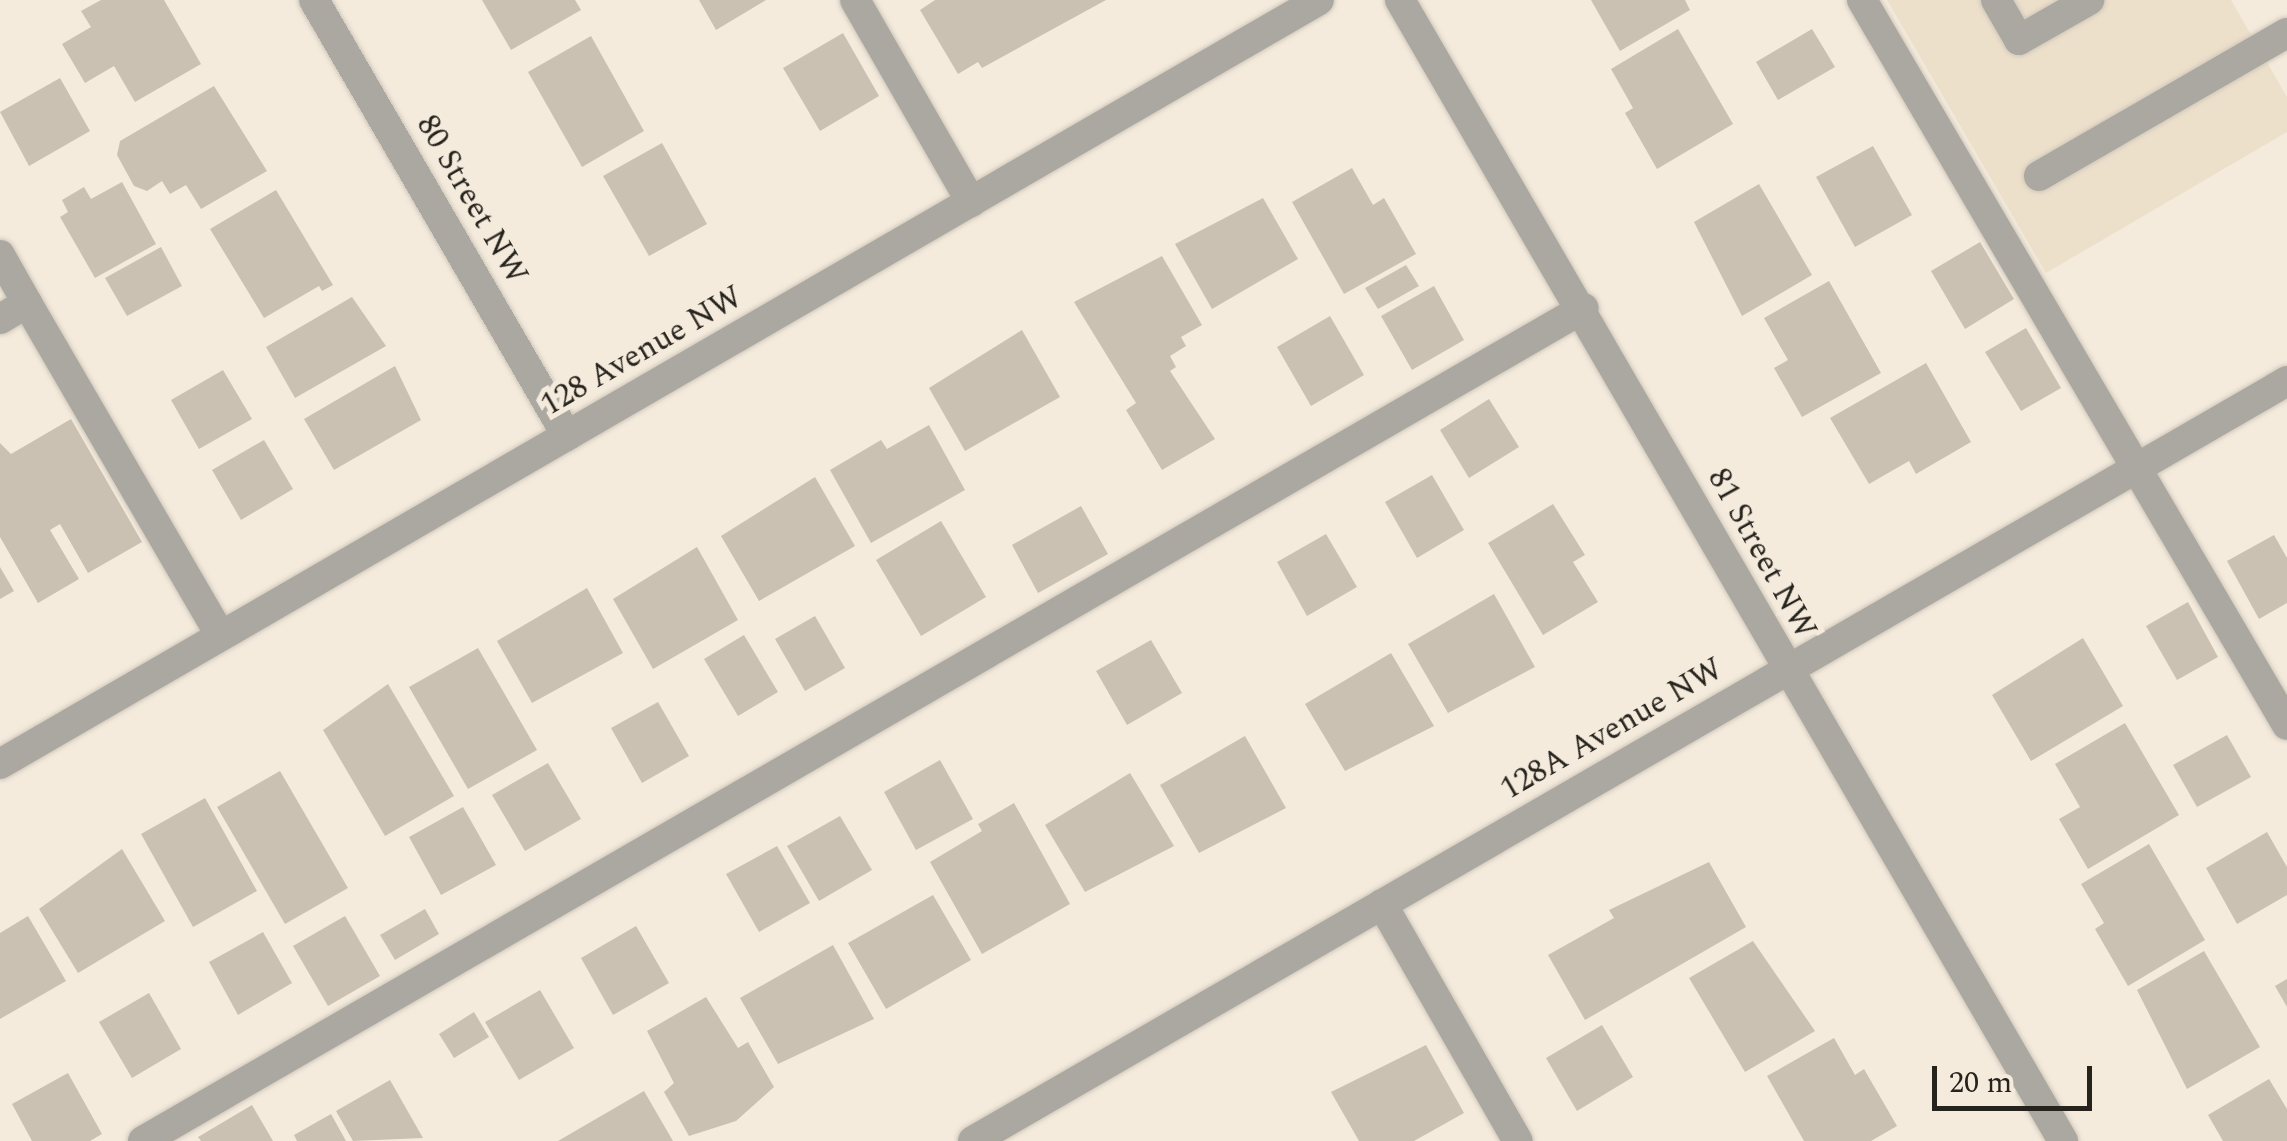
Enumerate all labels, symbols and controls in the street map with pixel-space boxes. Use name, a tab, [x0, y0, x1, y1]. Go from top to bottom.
street label: 80 Street NW	[407, 109, 535, 291]
street label: 128 Avenue NW	[534, 279, 750, 425]
street label: 81 Street NW	[1698, 462, 1824, 646]
street label: 128A Avenue NW	[1494, 651, 1730, 809]
scale bar	[1937, 1046, 2097, 1108]
text: 20 m	[1949, 1060, 2012, 1106]

